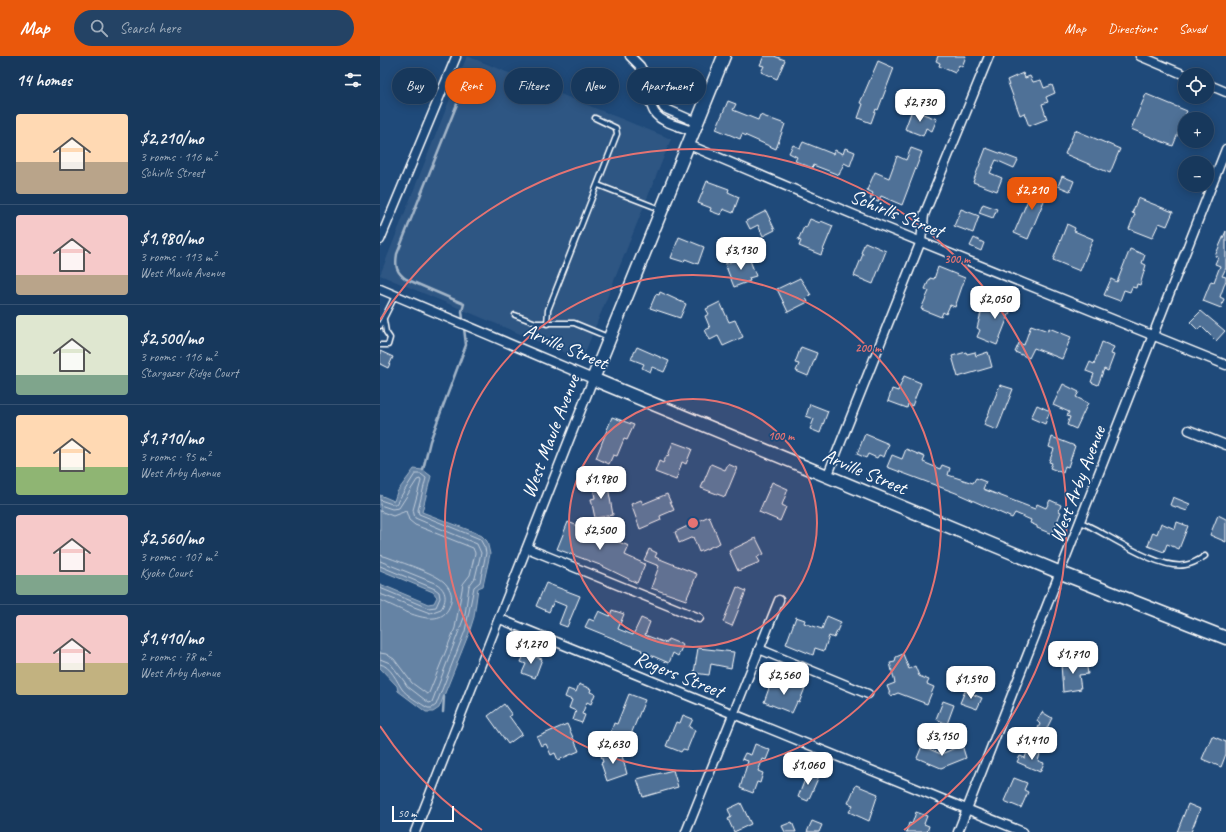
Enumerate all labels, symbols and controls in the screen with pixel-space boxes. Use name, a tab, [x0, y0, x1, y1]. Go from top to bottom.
search box	[74, 10, 354, 46]
text: Map	[20, 16, 50, 40]
icon: search	[88, 17, 110, 39]
text: Search here	[120, 19, 181, 38]
text: Map	[1065, 20, 1086, 37]
text: Directions	[1108, 20, 1157, 37]
text: Saved	[1179, 20, 1206, 37]
chip: Buy	[392, 68, 437, 104]
chip: Rent	[445, 68, 496, 104]
chip: Filters	[504, 68, 563, 104]
chip: New	[571, 68, 619, 104]
chip: Apartment	[627, 68, 706, 104]
map controls	[1178, 68, 1214, 192]
button: locate	[1178, 68, 1214, 104]
icon: filters	[342, 69, 364, 91]
text: 14 homes	[16, 70, 72, 91]
pin: $2,730	[887, 89, 953, 123]
text: $2,730	[904, 94, 936, 110]
button: +	[1178, 112, 1214, 148]
text: $2,210/mo	[140, 128, 203, 149]
icon: home	[48, 130, 96, 178]
text: 3 rooms · 116 m²	[140, 149, 216, 165]
button: −	[1178, 156, 1214, 192]
text: Schirlls Street	[140, 165, 204, 181]
pin: $2,210	[999, 177, 1065, 211]
text: $2,210	[1016, 182, 1048, 198]
street label: Schirlls Street	[847, 183, 950, 245]
text: $1,980/mo	[140, 228, 203, 249]
icon: home	[48, 231, 96, 279]
pin: $3,130	[708, 237, 774, 271]
text: $3,130	[725, 242, 757, 258]
text: 3 rooms · 113 m²	[140, 249, 216, 265]
text: 300 m	[944, 251, 971, 267]
text: West Maule Avenue	[140, 265, 224, 281]
pin: $2,050	[962, 286, 1028, 320]
text: $2,050	[979, 291, 1011, 307]
street label: Arville Street	[520, 318, 614, 376]
text: $2,500/mo	[140, 328, 203, 349]
icon: home	[48, 331, 96, 379]
text: 200 m	[855, 340, 882, 356]
text: 3 rooms · 116 m²	[140, 349, 216, 365]
text: Stargazer Ridge Court	[140, 365, 238, 381]
street label: West Maule Avenue	[516, 370, 586, 501]
street label: West Arby Avenue	[1044, 421, 1112, 546]
text: $1,710/mo	[140, 428, 203, 449]
text: 100 m	[768, 428, 795, 444]
icon: home	[48, 431, 96, 479]
street label: Arville Street	[819, 443, 913, 501]
text: 3 rooms · 95 m²	[140, 449, 210, 465]
text: West Arby Avenue	[140, 465, 220, 481]
pin: $1,980	[568, 466, 634, 500]
text: $1,980	[585, 471, 617, 487]
centre of rings	[686, 516, 700, 530]
pin: $2,500	[567, 517, 633, 551]
text: $2,500	[584, 522, 616, 538]
text: $2,560/mo	[140, 528, 203, 549]
icon: home	[48, 531, 96, 579]
text: 3 rooms · 107 m²	[140, 549, 216, 565]
text: Kyoko Court	[140, 565, 192, 581]
text: $1,410/mo	[140, 628, 203, 649]
icon: home	[48, 631, 96, 679]
pin: $1,270	[498, 631, 564, 665]
text: $1,270	[515, 636, 547, 652]
pin: $1,710	[1040, 641, 1106, 675]
street label: Rogers Street	[631, 645, 730, 705]
text: $1,710	[1057, 646, 1089, 662]
text: 2 rooms · 78 m²	[140, 649, 210, 665]
pin: $2,560	[751, 662, 817, 696]
text: West Arby Avenue	[140, 665, 220, 681]
pin: $1,590	[938, 666, 1004, 700]
text: $2,560	[768, 667, 800, 683]
text: $1,590	[955, 671, 987, 687]
pin: $3,150	[909, 723, 975, 757]
pin: $1,410	[999, 727, 1065, 761]
text: $3,150	[926, 728, 958, 744]
pin: $2,630	[580, 731, 646, 765]
text: $1,410	[1016, 732, 1048, 748]
text: $2,630	[597, 736, 629, 752]
pin: $1,060	[775, 752, 841, 786]
text: $1,060	[792, 757, 824, 773]
scale bar	[392, 804, 454, 823]
text: 50 m	[398, 806, 417, 820]

